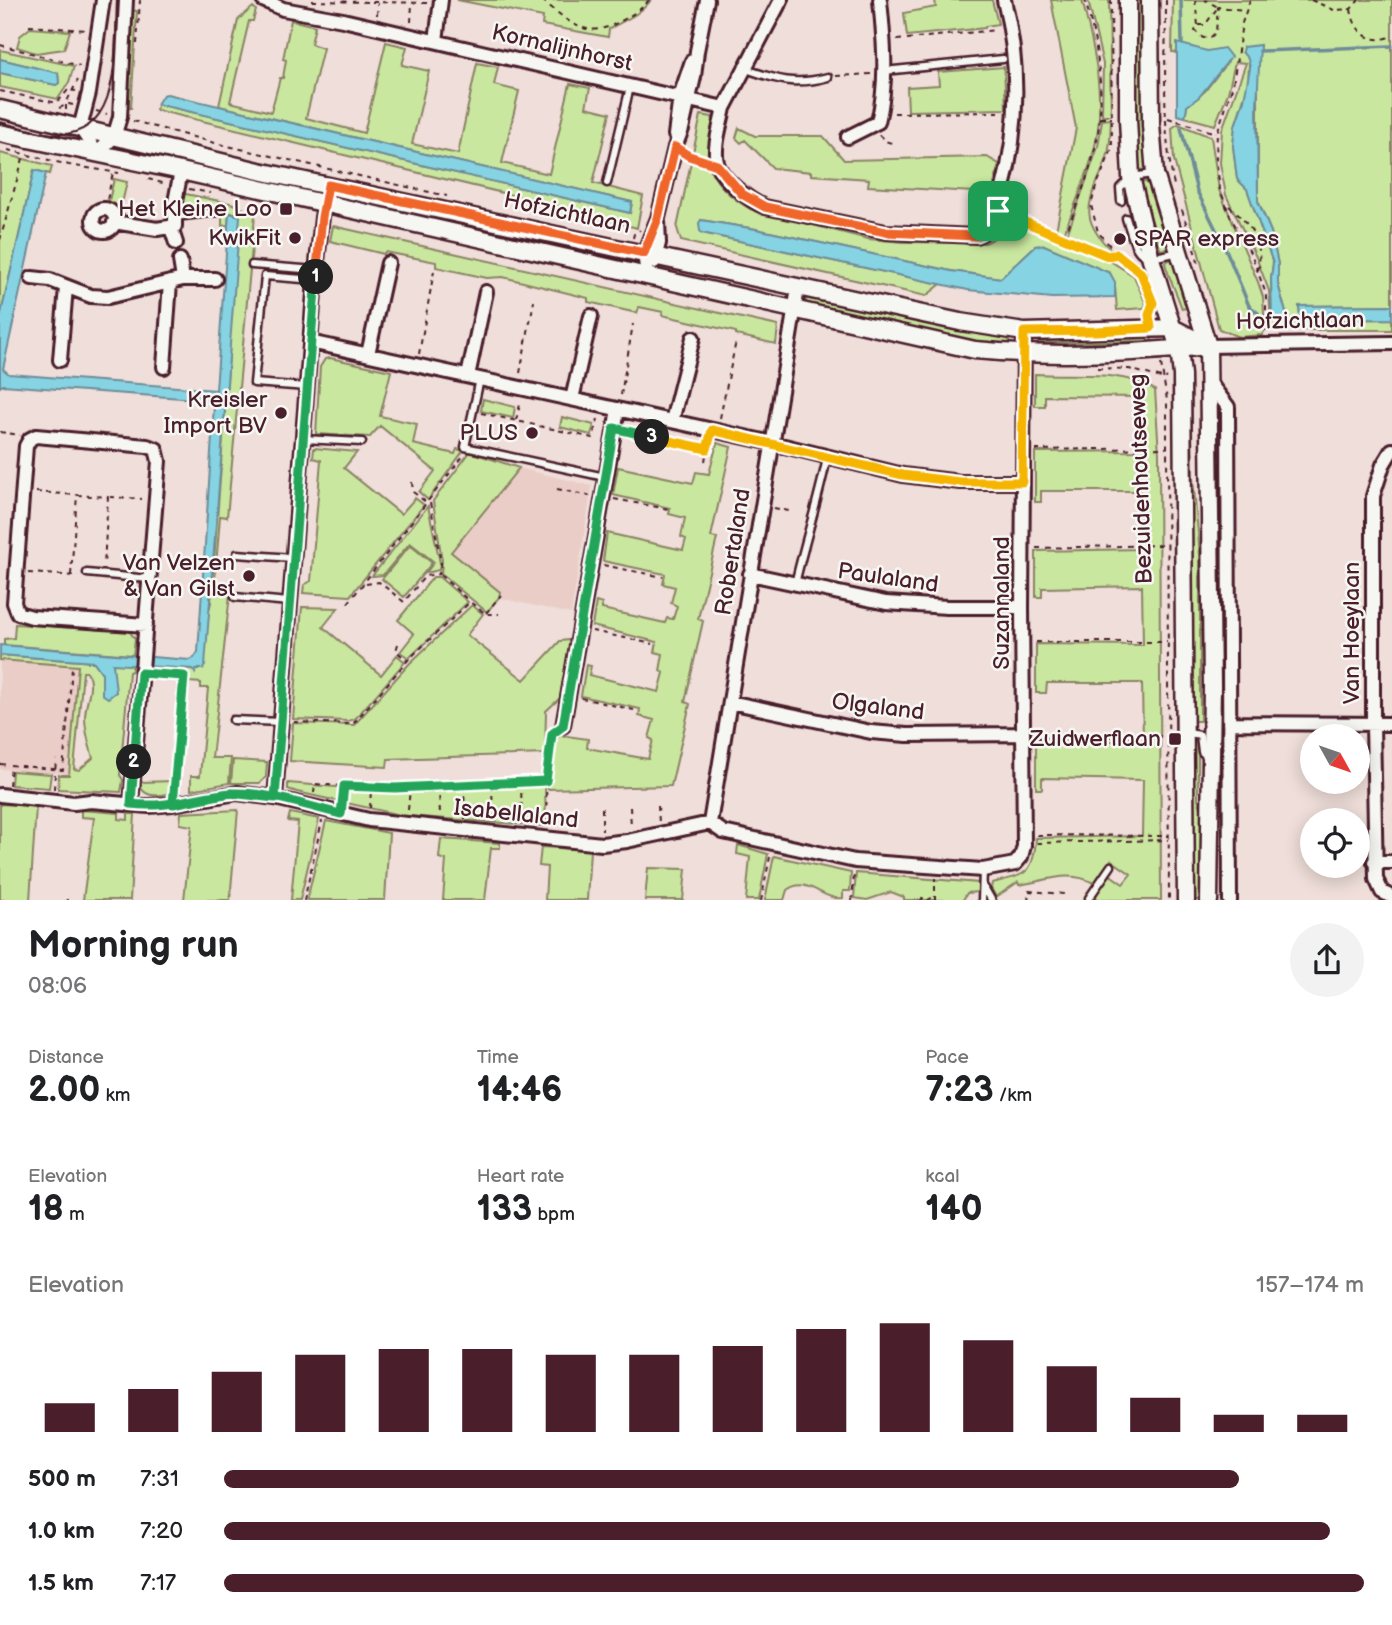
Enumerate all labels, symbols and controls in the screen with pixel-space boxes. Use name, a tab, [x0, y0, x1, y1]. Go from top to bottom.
street label: Kornalijnhorst	[489, 18, 635, 78]
pin	[968, 181, 1028, 241]
street label: Hofzichtlaan	[501, 186, 633, 240]
icon: arrive	[979, 192, 1017, 230]
place label: Het Kleine Loo	[118, 195, 272, 223]
marker: Het Kleine Loo	[278, 201, 294, 217]
place label: KwikFit	[208, 224, 281, 252]
place label: SPAR express	[1134, 225, 1279, 253]
marker: KwikFit	[287, 230, 303, 246]
marker: SPAR express	[1112, 231, 1128, 247]
pin: 1	[298, 260, 334, 294]
text: 1	[312, 265, 320, 288]
street label: Hofzichtlaan	[1235, 306, 1365, 336]
street label: Bezuidenhoutseweg	[1123, 373, 1159, 585]
place label: Kreisler Import BV	[163, 386, 268, 440]
marker: Kreisler Import BV	[273, 405, 289, 421]
place label: PLUS	[460, 419, 518, 447]
pin: 3	[634, 420, 670, 454]
marker: PLUS	[524, 425, 540, 441]
text: 3	[646, 425, 657, 448]
street label: Robertaland	[709, 487, 757, 617]
street label: Suzannaland	[988, 536, 1016, 670]
place label: Van Velzen & Van Gilst	[123, 549, 235, 603]
street label: Paulaland	[836, 557, 940, 599]
street label: Van Hoeylaan	[1338, 562, 1366, 704]
marker: Van Velzen & Van Gilst	[241, 568, 257, 584]
street label: Olgaland	[830, 687, 926, 727]
north arrow	[1300, 724, 1370, 794]
map controls	[1300, 724, 1370, 878]
place label: Zuidwerflaan	[1029, 725, 1161, 753]
marker: Zuidwerflaan	[1167, 731, 1183, 747]
pin: 2	[116, 744, 152, 780]
text: 2	[128, 750, 139, 773]
street label: Isabellaland	[452, 794, 580, 834]
button: locate	[1300, 808, 1370, 878]
text: Morning run	[28, 923, 239, 968]
button: share	[1290, 923, 1364, 997]
text: 08:06	[28, 972, 87, 1000]
text: Distance	[28, 1046, 104, 1069]
text: Time	[477, 1046, 519, 1069]
text: Pace	[925, 1046, 969, 1069]
text: 2.00	[28, 1069, 100, 1112]
text: 14:46	[477, 1069, 562, 1112]
text: 7:23	[925, 1069, 994, 1112]
text: km	[100, 1084, 130, 1107]
text: /km	[994, 1084, 1032, 1107]
text: Elevation	[28, 1165, 107, 1188]
text: Heart rate	[477, 1165, 564, 1188]
text: kcal	[925, 1165, 959, 1188]
text: 18	[28, 1188, 64, 1231]
text: 133	[477, 1188, 532, 1231]
text: 140	[925, 1188, 982, 1231]
text: m	[64, 1203, 85, 1226]
text: bpm	[532, 1203, 575, 1226]
text: Elevation	[28, 1271, 124, 1299]
text: 157–174 m	[1256, 1271, 1364, 1299]
text: 500 m	[28, 1465, 96, 1493]
text: 7:31	[140, 1465, 179, 1493]
text: 1.0 km	[28, 1517, 95, 1545]
text: 7:20	[140, 1517, 183, 1545]
text: 1.5 km	[28, 1569, 94, 1597]
text: 7:17	[140, 1569, 176, 1597]

